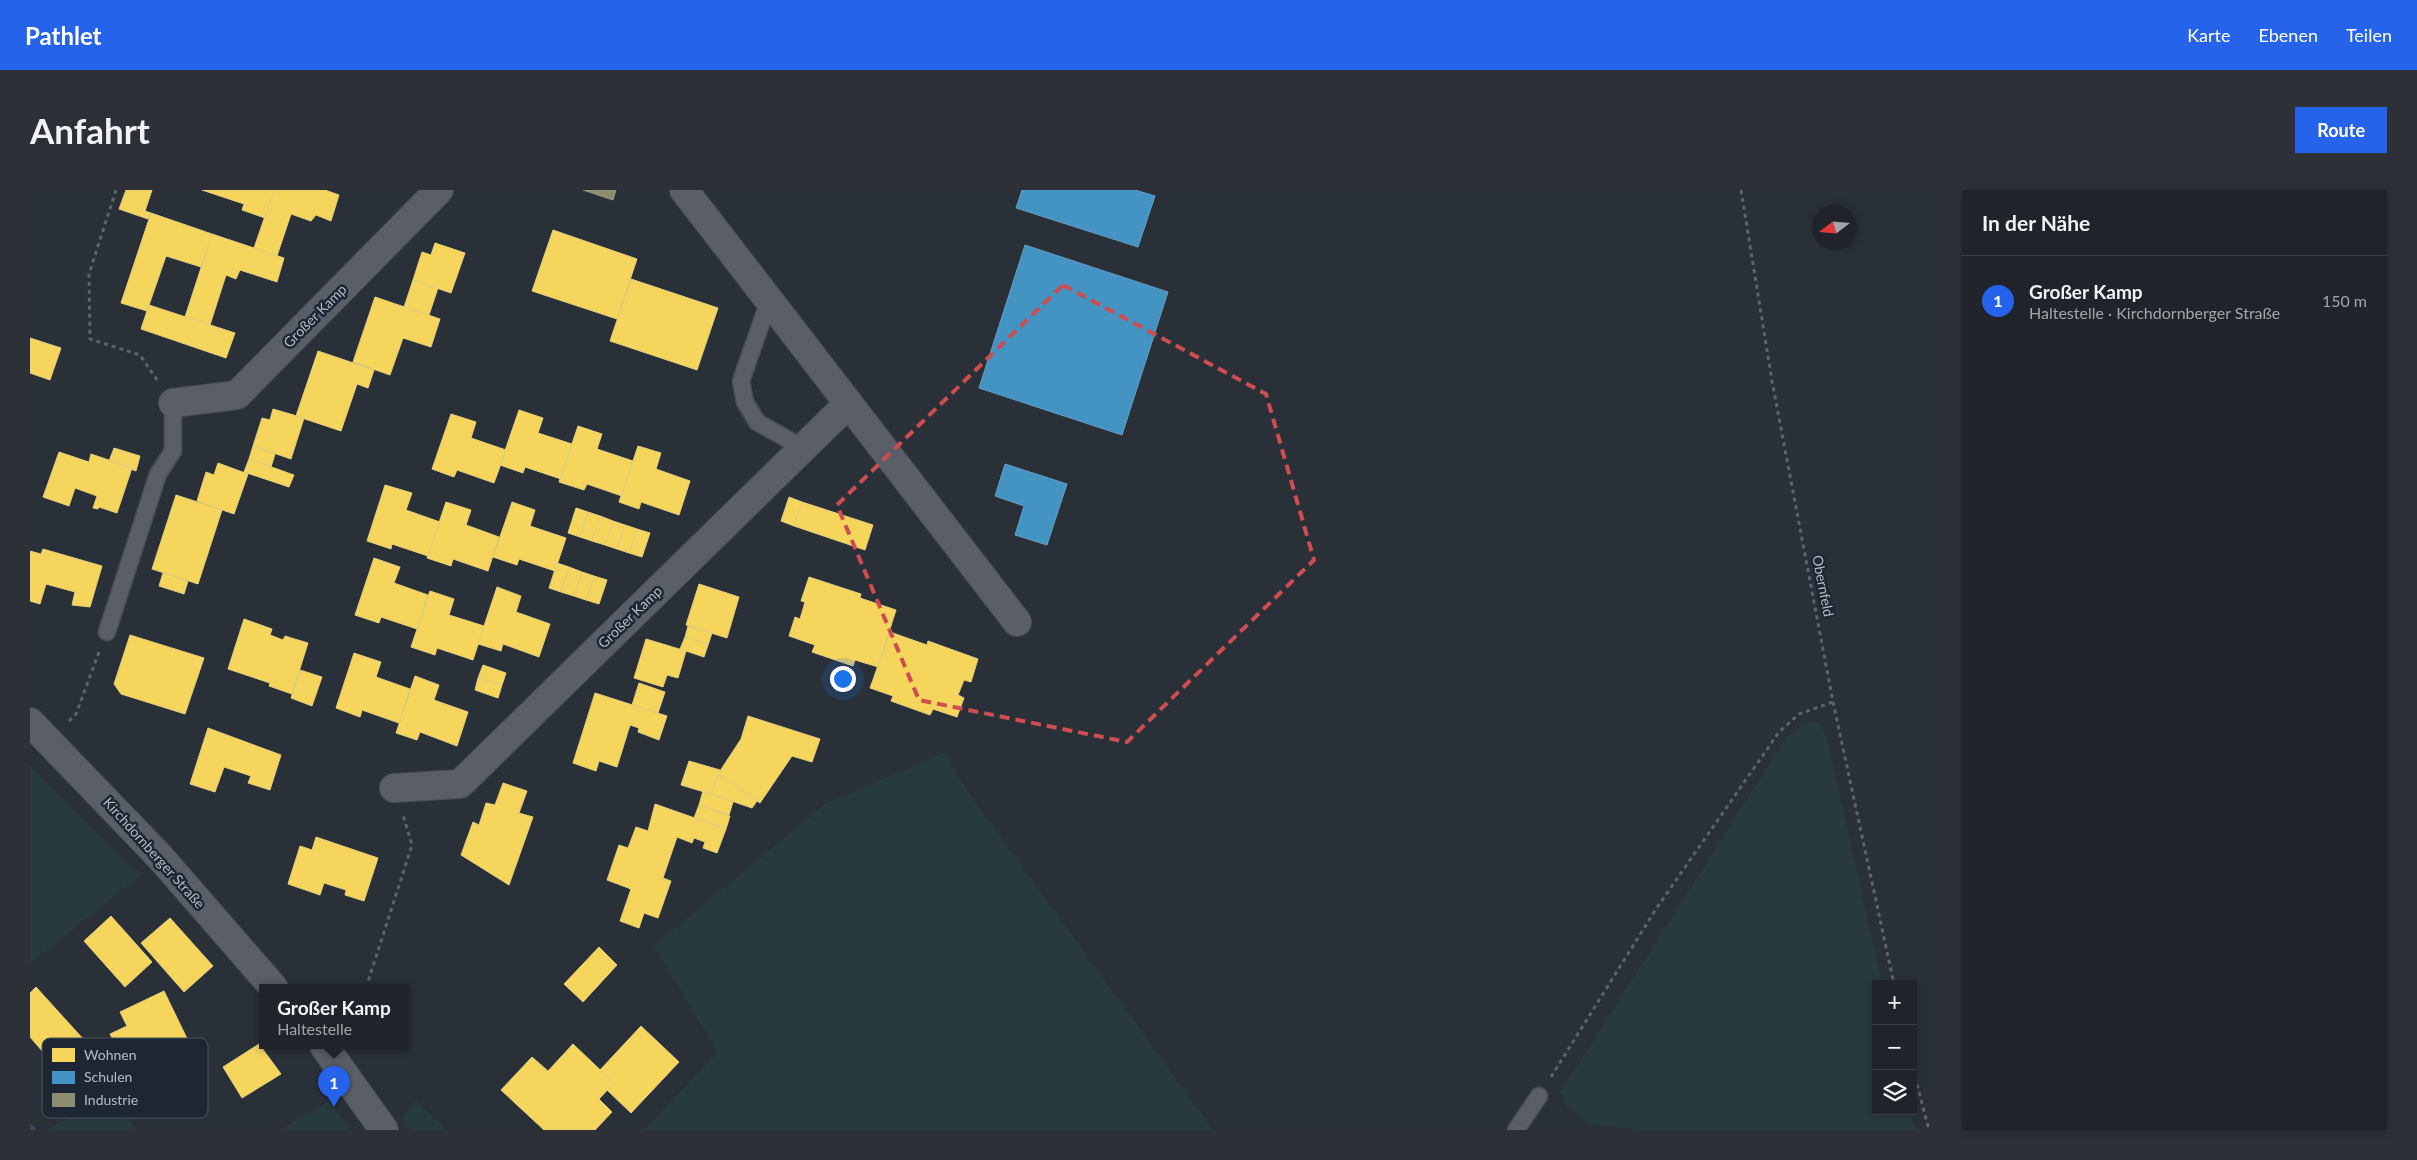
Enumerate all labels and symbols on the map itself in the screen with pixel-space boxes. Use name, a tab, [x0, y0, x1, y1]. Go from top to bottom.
north arrow	[1812, 205, 1857, 250]
street label: Großer Kamp	[280, 280, 350, 351]
street label: Obernfeld	[1809, 554, 1838, 618]
street label: Großer Kamp	[594, 582, 665, 651]
your location	[830, 666, 856, 692]
street label: Kirchdornberger Straße	[100, 794, 209, 912]
legend	[42, 1038, 208, 1118]
text: Wohnen	[84, 1046, 136, 1063]
pin: 1	[318, 1066, 350, 1107]
text: Schulen	[84, 1068, 132, 1085]
text: Industrie	[84, 1091, 138, 1108]

